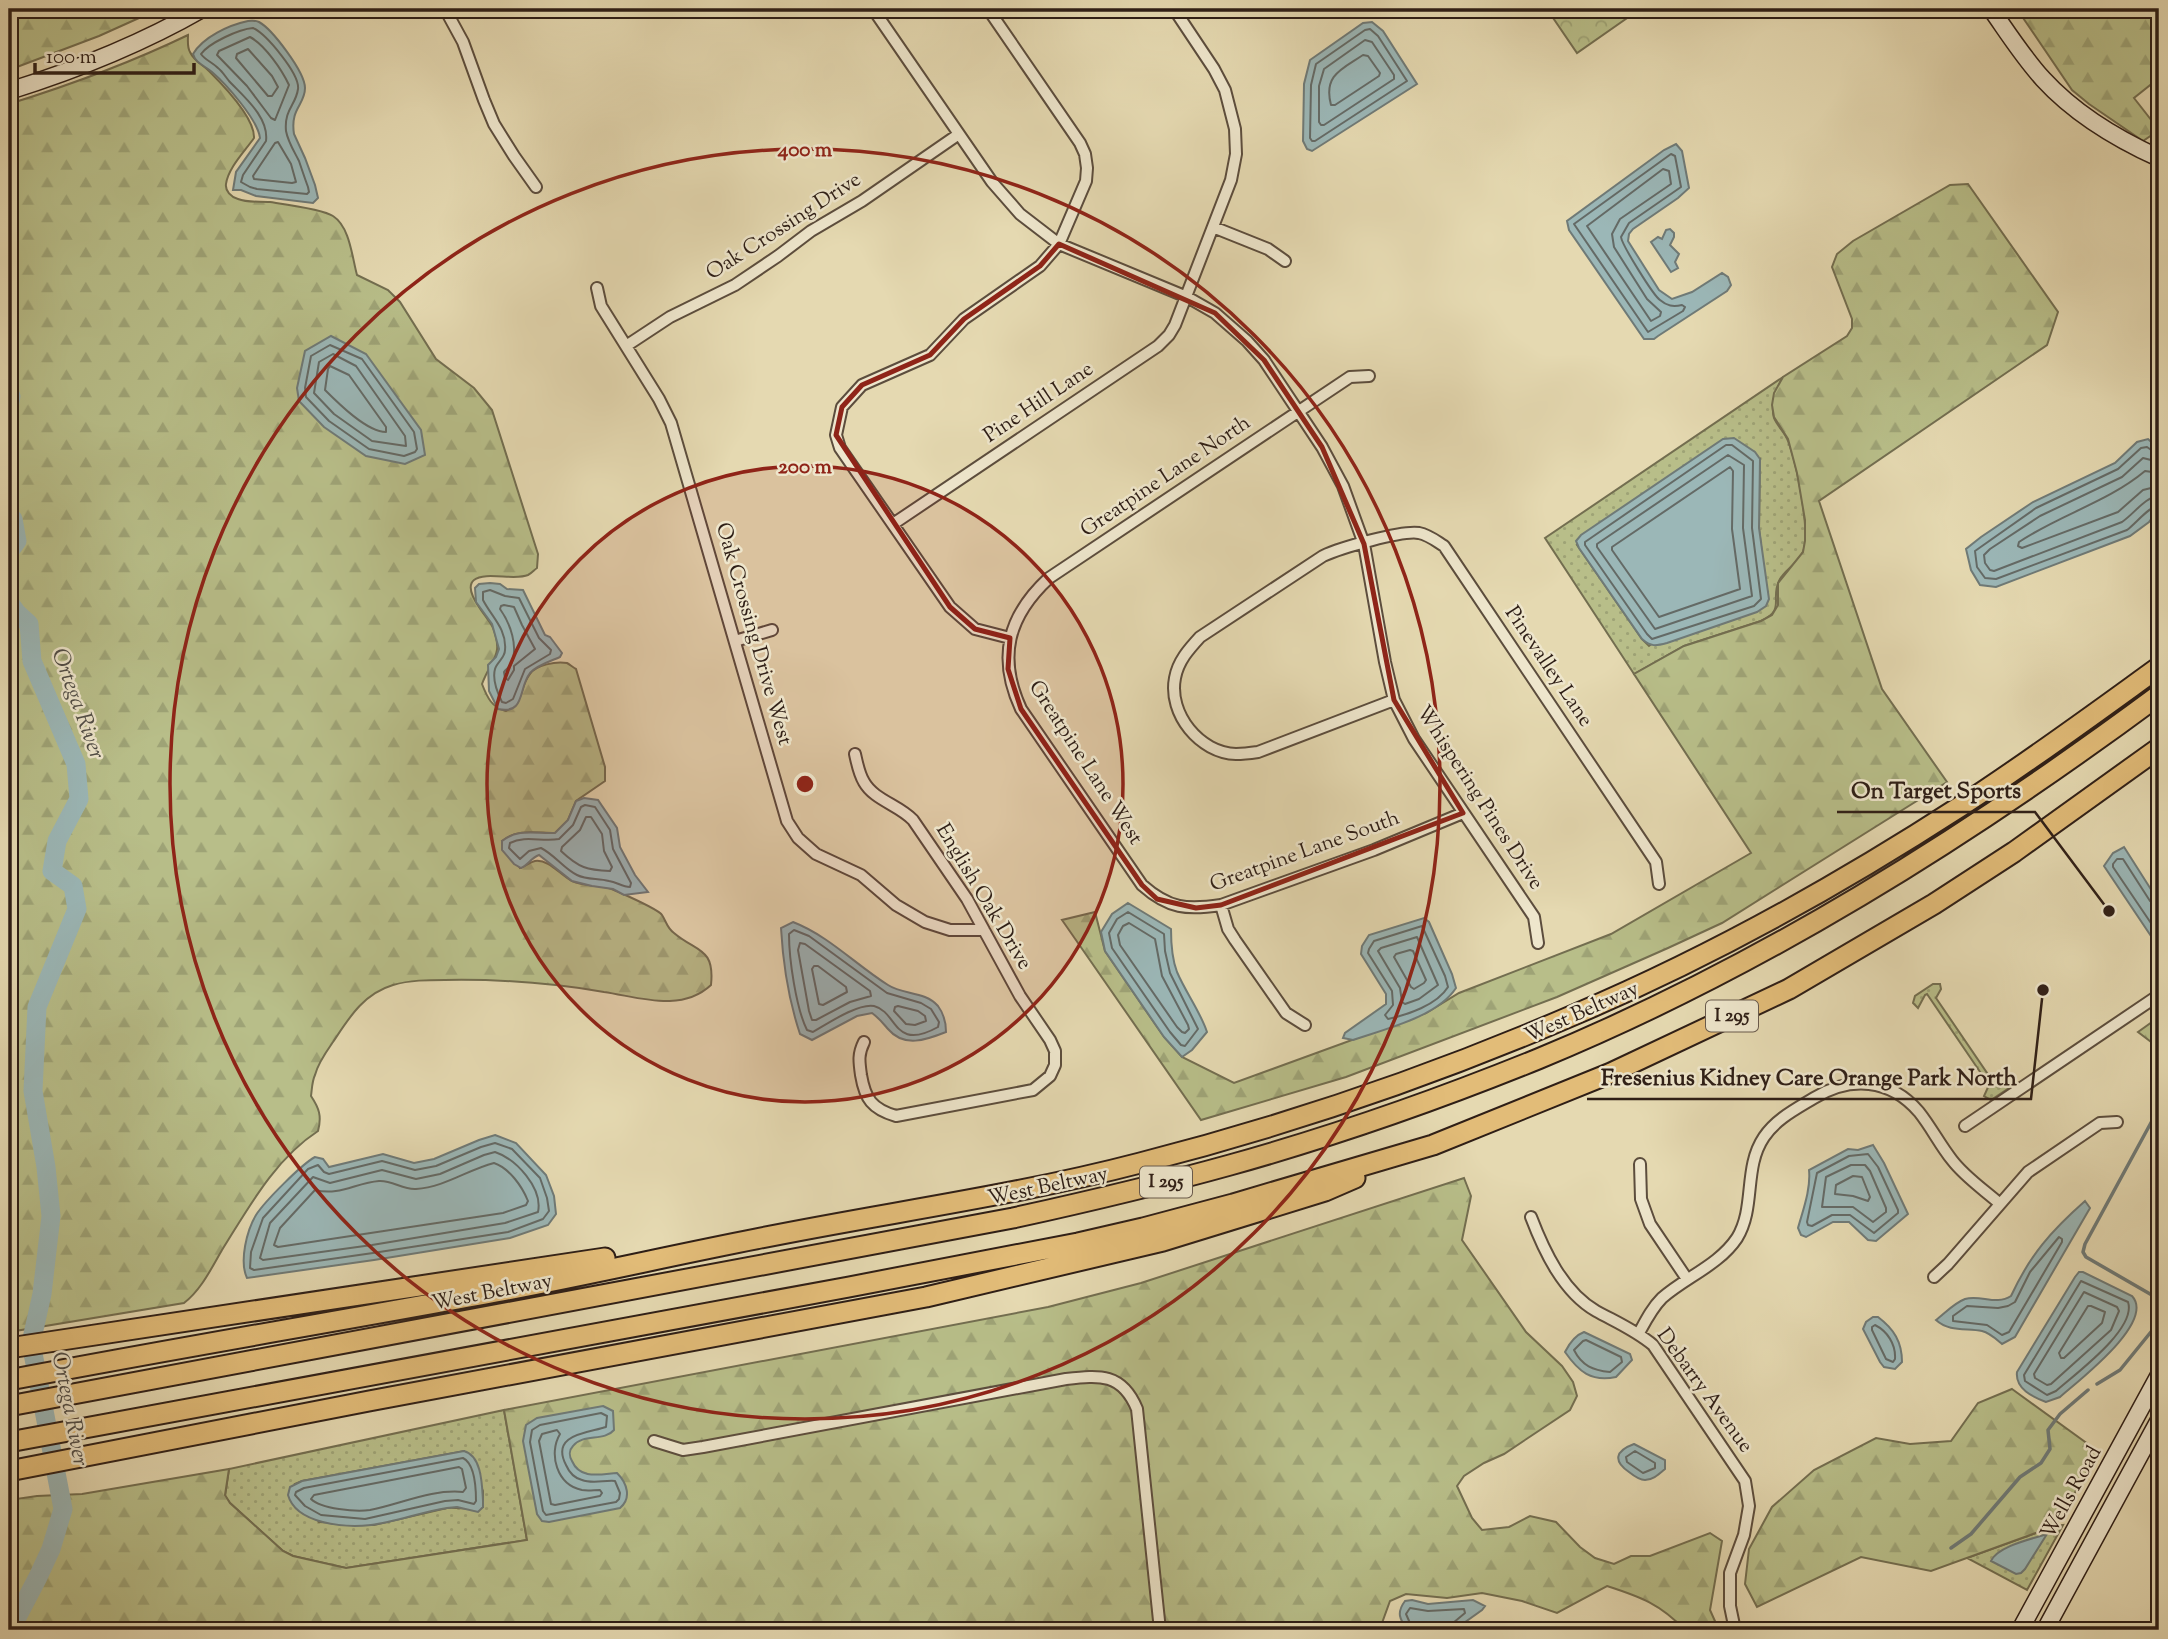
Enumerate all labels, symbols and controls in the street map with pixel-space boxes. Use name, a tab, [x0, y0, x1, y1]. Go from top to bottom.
scale bar	[35, 32, 194, 76]
text: 100 m	[46, 43, 97, 73]
text: 400 m	[777, 136, 833, 166]
street label: Oak Crossing Drive	[701, 166, 867, 288]
street label: Pine Hill Lane	[978, 355, 1100, 451]
street label: Greatpine Lane North	[1075, 409, 1257, 545]
text: 200 m	[778, 453, 833, 483]
street label: Oak Crossing Drive West	[707, 519, 799, 749]
street label: Pinevalley Lane	[1496, 601, 1600, 733]
water label: Ortega River	[42, 644, 112, 764]
street label: Greatpine Lane West	[1020, 675, 1150, 851]
street label: Whispering Pines Drive	[1408, 700, 1550, 896]
callout: On Target Sports	[1837, 768, 2035, 812]
centre of rings	[793, 772, 817, 796]
text: On Target Sports	[1851, 776, 2021, 809]
street label: Greatpine Lane South	[1206, 804, 1404, 900]
street label: English Oak Drive	[927, 818, 1039, 976]
street label: West Beltway	[1520, 974, 1644, 1052]
road number: I 295	[1706, 1000, 1758, 1032]
callout: Fresenius Kidney Care Orange Park North	[1587, 1055, 2031, 1099]
text: Fresenius Kidney Care Orange Park North	[1601, 1063, 2017, 1096]
street label: West Beltway	[985, 1160, 1111, 1214]
road number: I 295	[1140, 1166, 1192, 1198]
street label: West Beltway	[429, 1267, 555, 1319]
street label: Debarry Avenue	[1648, 1322, 1760, 1460]
water label: Ortega River	[42, 1349, 96, 1469]
street label: Wells Road	[2034, 1441, 2110, 1545]

